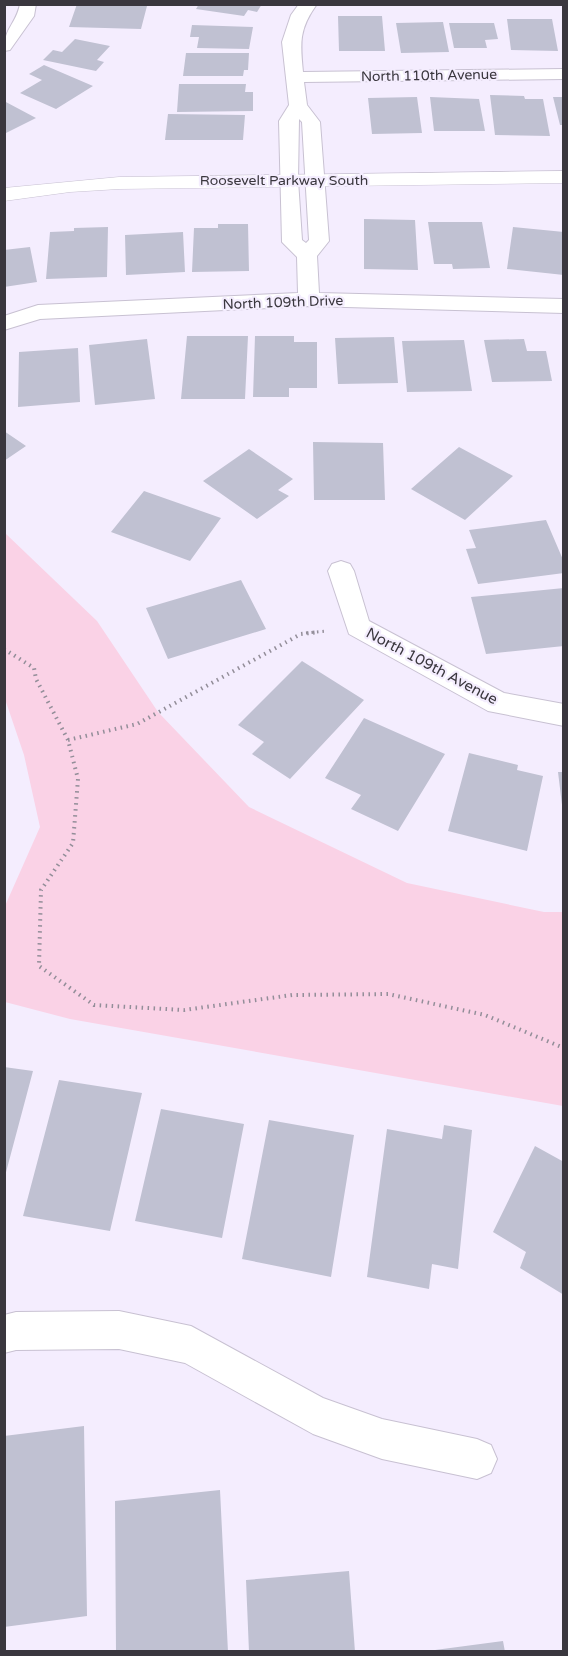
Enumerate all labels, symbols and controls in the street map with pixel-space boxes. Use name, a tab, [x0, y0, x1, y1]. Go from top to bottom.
street label: North 110th Avenue	[361, 66, 497, 85]
street label: Roosevelt Parkway South	[200, 172, 368, 189]
street label: North 109th Drive	[222, 292, 344, 313]
street label: North 109th Avenue	[363, 624, 501, 708]

